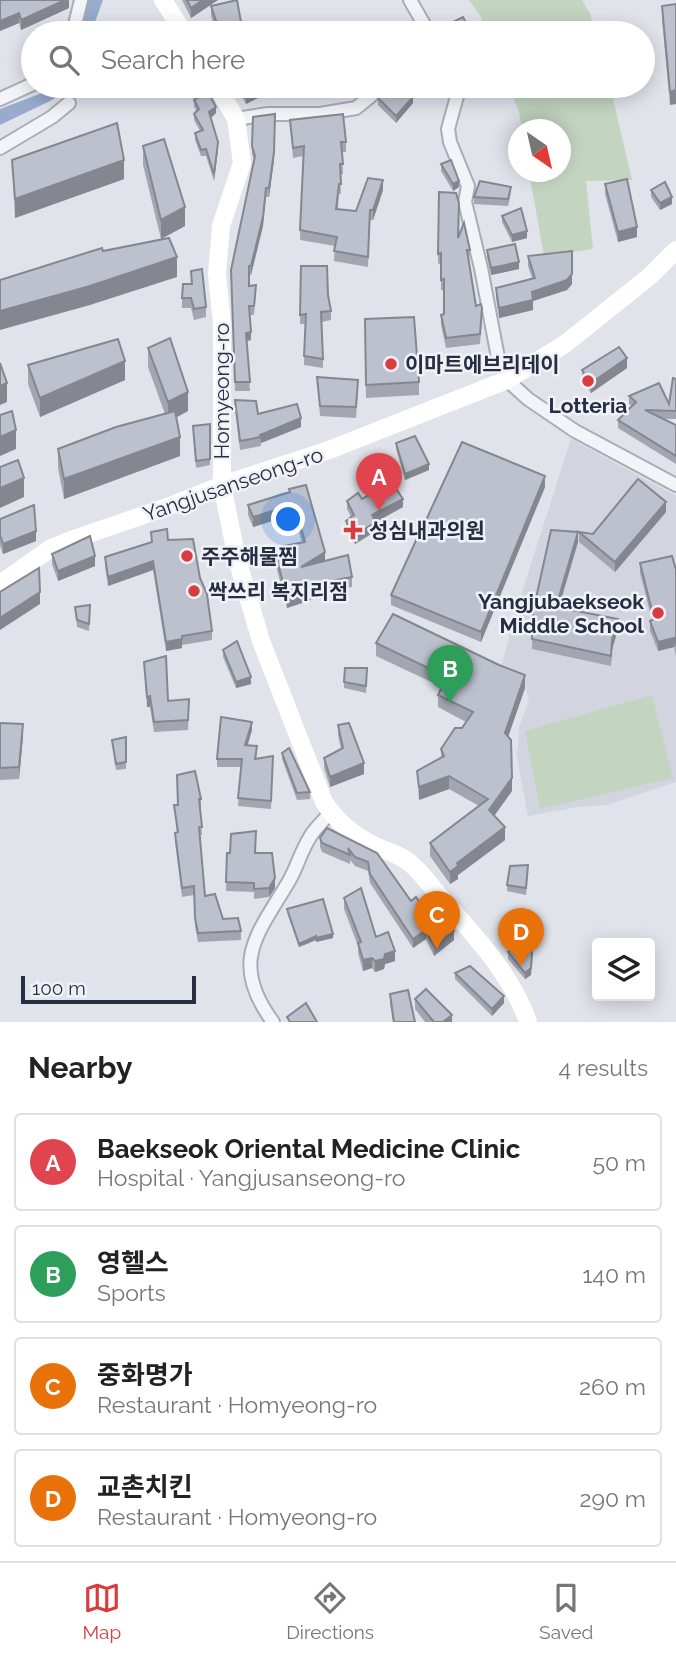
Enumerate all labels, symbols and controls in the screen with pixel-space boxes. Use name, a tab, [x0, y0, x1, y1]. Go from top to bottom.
search box	[21, 21, 655, 98]
icon: search	[45, 41, 83, 79]
text: Search here	[101, 45, 245, 75]
north arrow	[508, 119, 571, 182]
street label: Homyeong-ro	[209, 323, 234, 459]
place label: 이마트에브리데이	[405, 352, 560, 377]
marker: 이마트에브리데이	[383, 356, 399, 372]
marker: Lotteria	[580, 373, 596, 389]
place label: Lotteria	[549, 393, 627, 418]
street label: Yangjusanseong-ro	[140, 441, 326, 527]
pin: A	[356, 453, 402, 511]
your location	[271, 502, 305, 536]
place label: 성심내과의원	[369, 518, 485, 543]
marker: 성심내과의원	[343, 520, 363, 540]
place label: 주주해물찜	[201, 544, 298, 569]
marker: 주주해물찜	[179, 548, 195, 564]
place label: 싹쓰리 복지리점	[208, 579, 348, 604]
marker: 싹쓰리 복지리점	[186, 583, 202, 599]
place label: Yangjubaekseok Middle School	[478, 589, 644, 638]
marker: Yangjubaekseok Middle School	[650, 605, 666, 621]
pin: B	[427, 645, 473, 703]
pin: C	[414, 891, 460, 949]
pin: D	[498, 908, 544, 966]
map controls	[592, 938, 655, 1001]
button: layers	[592, 938, 655, 1001]
scale bar	[21, 973, 196, 1005]
text: 100 m	[32, 977, 86, 999]
text: Nearby	[28, 1050, 132, 1085]
text: 4 results	[559, 1054, 648, 1081]
text: Baekseok Oriental Medicine Clinic	[97, 1134, 520, 1164]
text: A	[45, 1149, 61, 1176]
text: 50 m	[592, 1149, 646, 1176]
text: Hospital · Yangjusanseong-ro	[97, 1164, 405, 1191]
text: 영헬스	[97, 1248, 169, 1278]
text: B	[45, 1261, 61, 1288]
text: 140 m	[583, 1261, 646, 1288]
text: Sports	[97, 1279, 166, 1306]
text: 중화명가	[97, 1360, 193, 1390]
text: C	[45, 1373, 61, 1400]
text: 260 m	[579, 1373, 646, 1400]
text: Restaurant · Homyeong-ro	[97, 1391, 377, 1418]
text: 교촌치킨	[97, 1472, 193, 1502]
text: D	[45, 1485, 61, 1512]
text: 290 m	[579, 1485, 646, 1512]
text: Restaurant · Homyeong-ro	[97, 1503, 377, 1530]
tab: Map	[83, 1579, 121, 1643]
tab: Directions	[286, 1579, 374, 1643]
tab: Saved	[539, 1579, 593, 1643]

